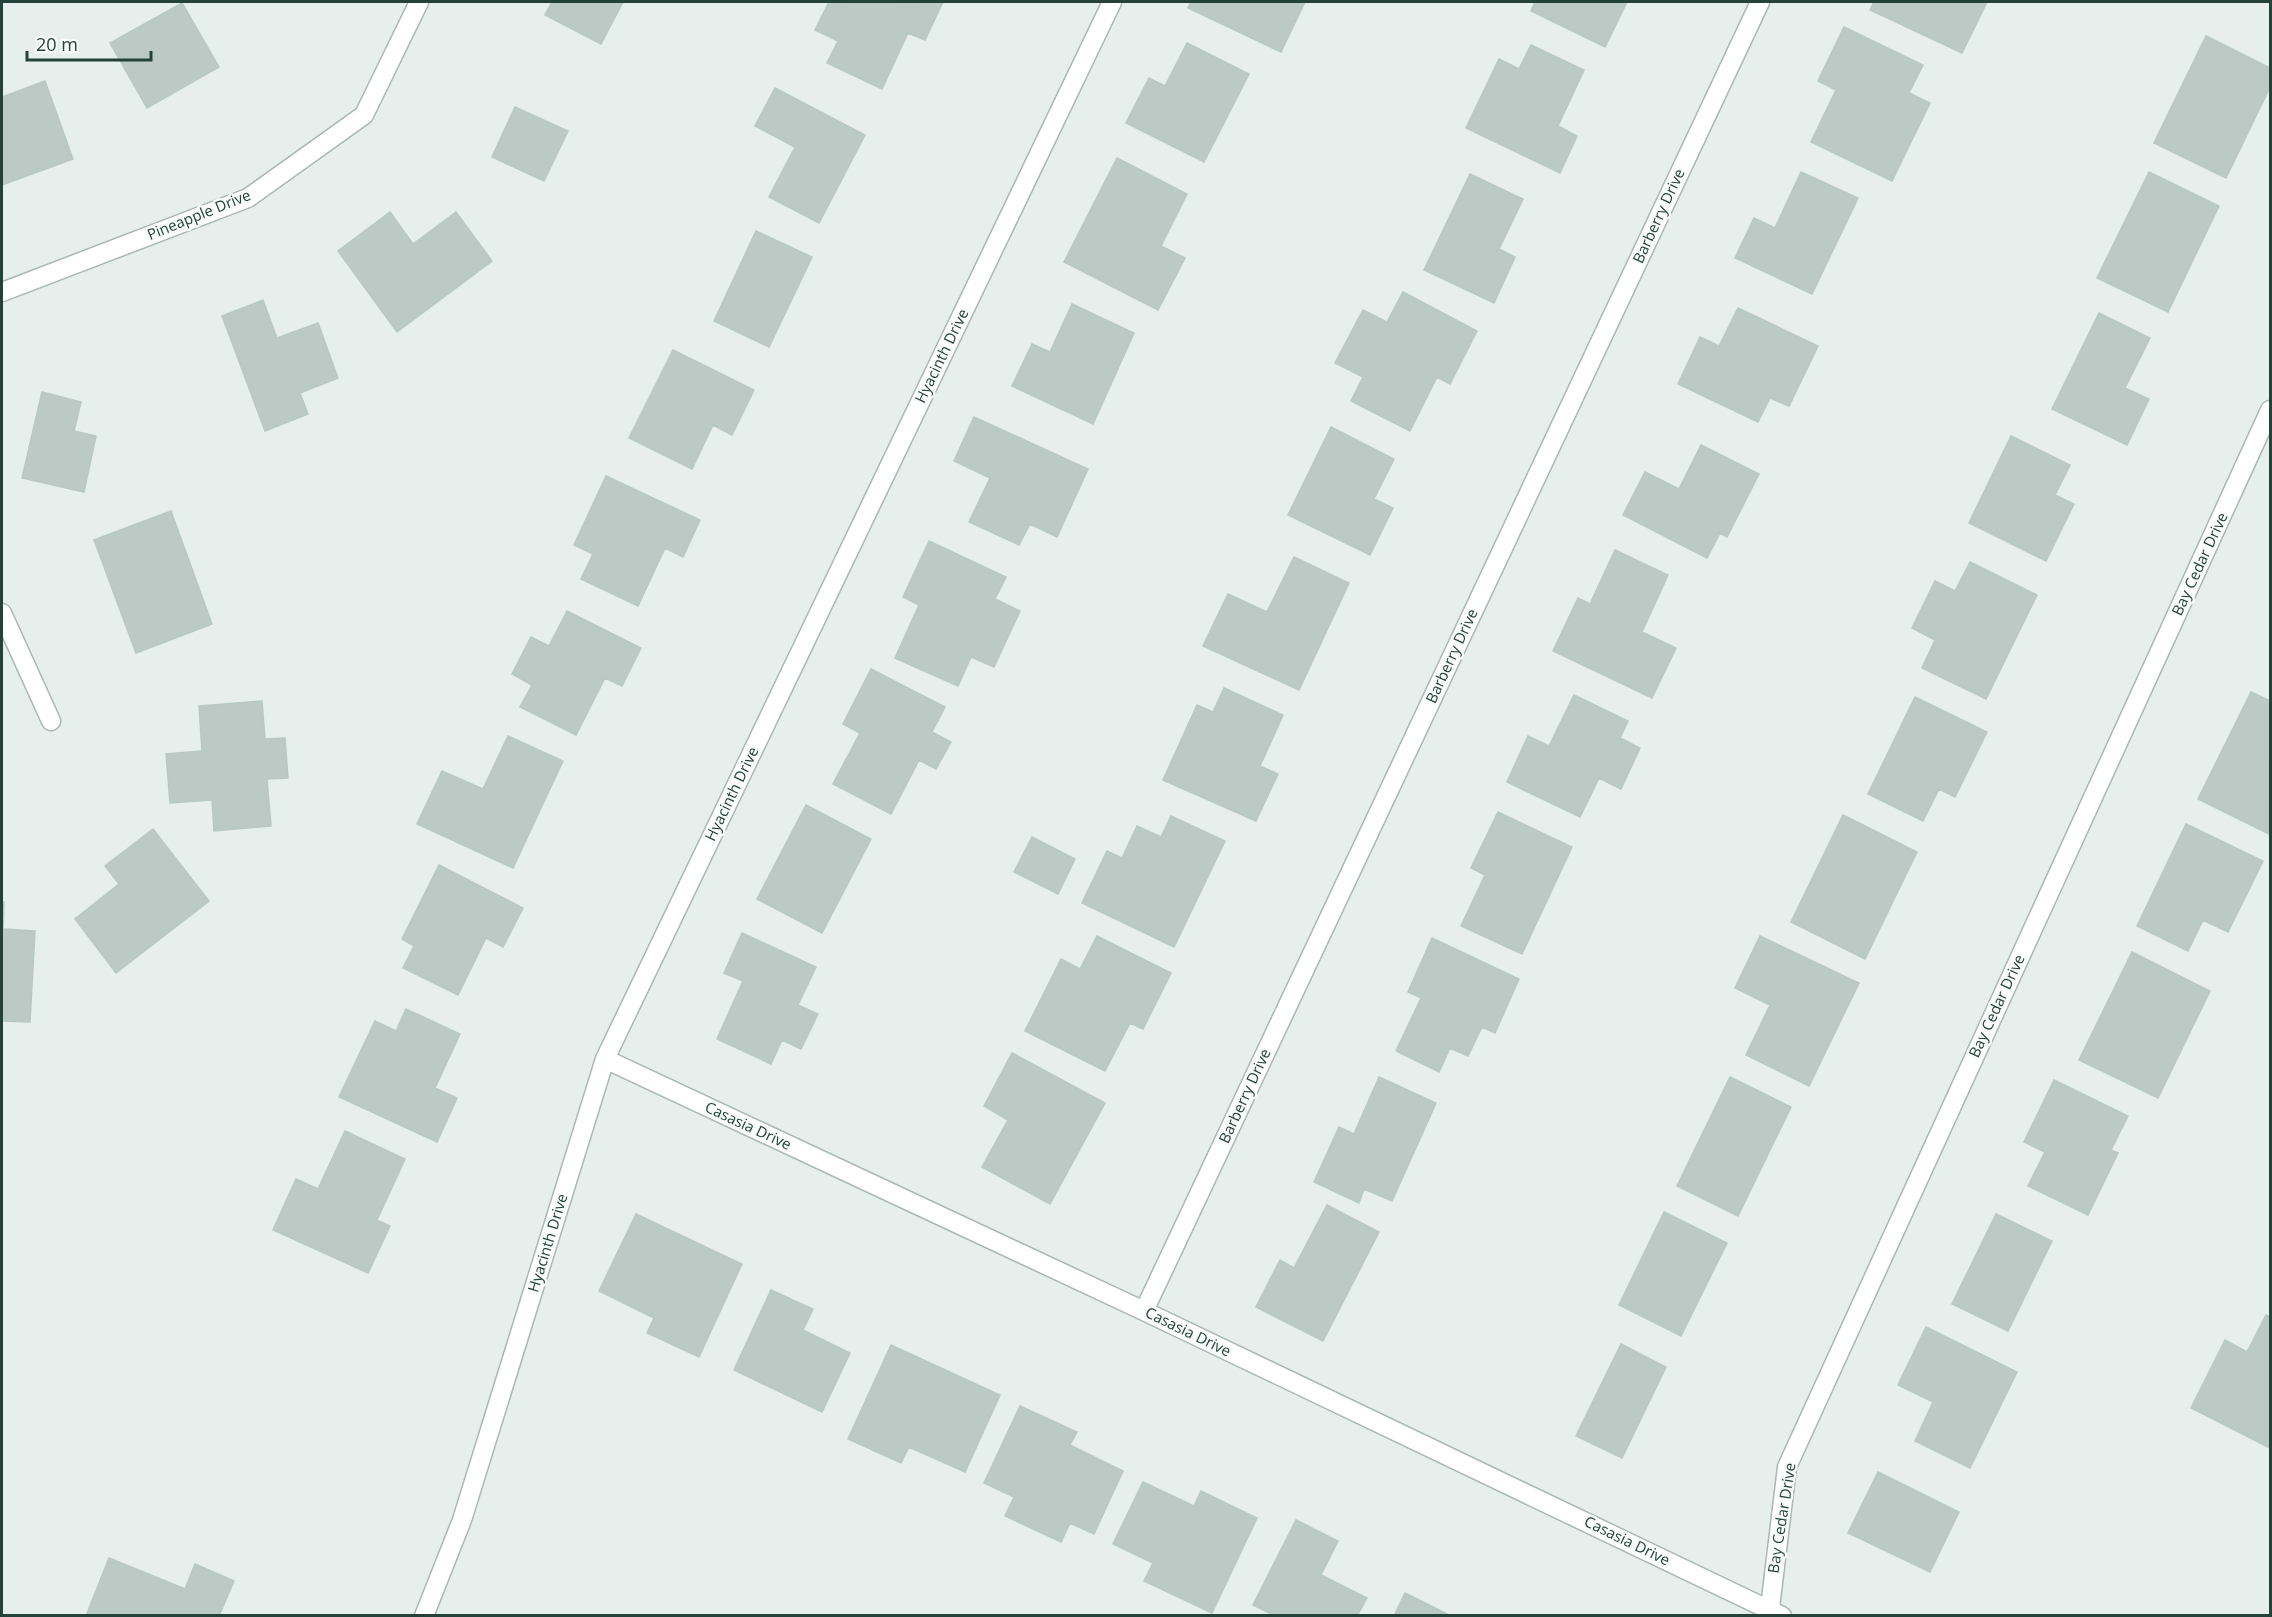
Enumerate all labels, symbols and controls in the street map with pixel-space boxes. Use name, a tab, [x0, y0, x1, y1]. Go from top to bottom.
scale bar	[27, 24, 152, 62]
text: 20 m	[36, 32, 78, 56]
street label: Barberry Drive	[1627, 165, 1689, 266]
street label: Pineapple Drive	[144, 184, 253, 244]
street label: Hyacinth Drive	[910, 305, 973, 406]
street label: Bay Cedar Drive	[2166, 509, 2232, 618]
street label: Barberry Drive	[1420, 605, 1482, 706]
street label: Hyacinth Drive	[700, 743, 763, 844]
street label: Bay Cedar Drive	[1963, 951, 2029, 1060]
street label: Barberry Drive	[1213, 1045, 1275, 1146]
street label: Casasia Drive	[702, 1096, 795, 1154]
street label: Hyacinth Drive	[523, 1191, 572, 1295]
street label: Casasia Drive	[1142, 1302, 1235, 1361]
street label: Bay Cedar Drive	[1762, 1461, 1800, 1575]
street label: Casasia Drive	[1581, 1511, 1674, 1570]

